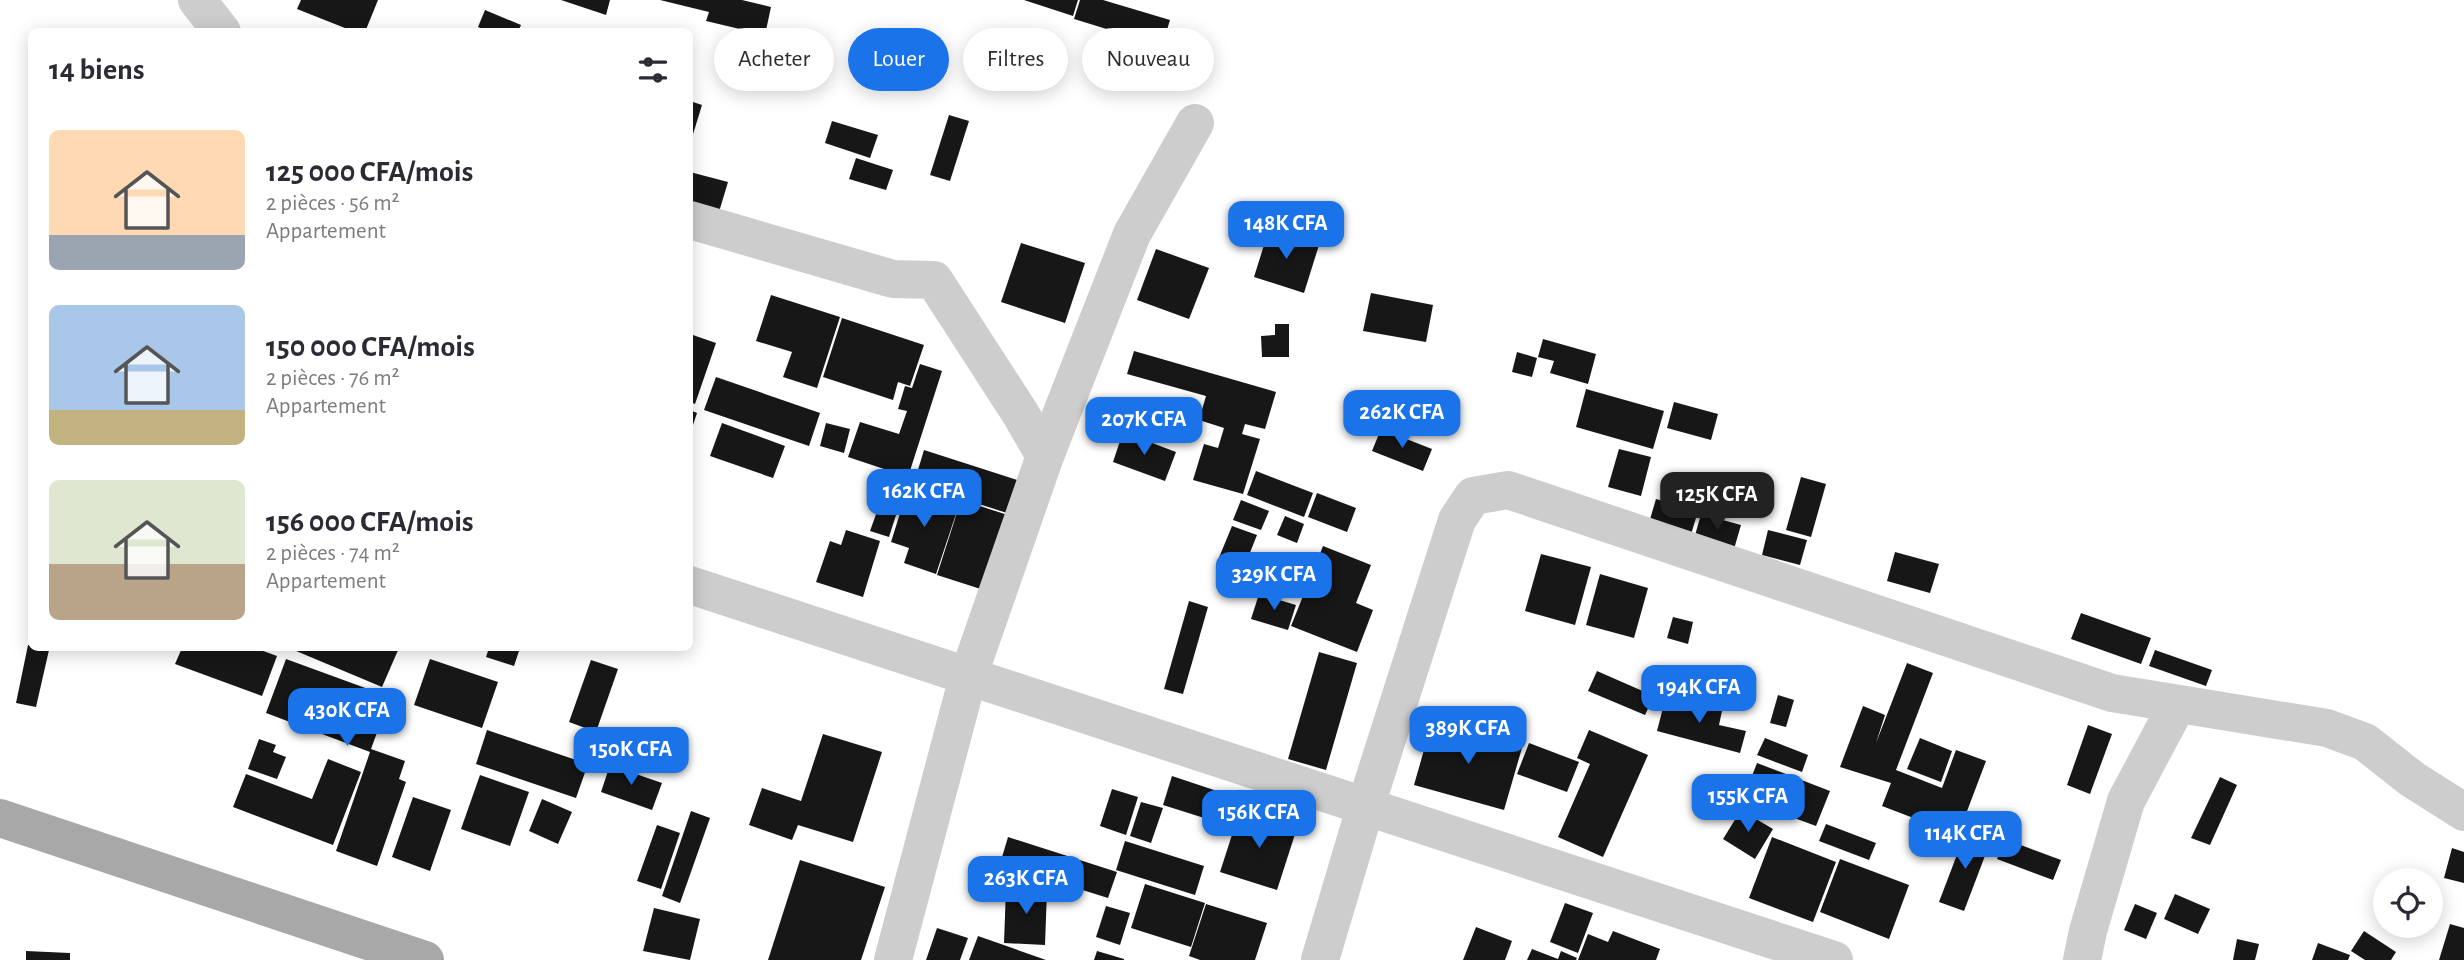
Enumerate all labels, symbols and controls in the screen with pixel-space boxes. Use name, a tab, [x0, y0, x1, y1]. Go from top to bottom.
chip: Acheter	[714, 28, 834, 91]
chip: Louer	[848, 28, 949, 91]
chip: Filtres	[963, 28, 1068, 91]
chip: Nouveau	[1082, 28, 1214, 91]
icon: filters	[634, 51, 672, 89]
text: 14 biens	[49, 55, 145, 85]
text: 125 000 CFA/mois	[266, 157, 473, 187]
icon: home	[105, 158, 189, 242]
text: 2 pièces · 56 m²	[266, 192, 400, 215]
pin: 148K CFA	[1214, 202, 1358, 261]
text: 148K CFA	[1244, 212, 1328, 235]
text: Appartement	[266, 220, 386, 243]
text: 150 000 CFA/mois	[266, 332, 475, 362]
icon: home	[105, 333, 189, 417]
text: 2 pièces · 76 m²	[266, 367, 400, 390]
pin: 262K CFA	[1330, 391, 1474, 450]
text: Appartement	[266, 395, 386, 418]
pin: 207K CFA	[1072, 398, 1216, 457]
text: 262K CFA	[1359, 401, 1445, 424]
text: 207K CFA	[1101, 408, 1187, 431]
pin: 162K CFA	[852, 470, 996, 529]
pin: 125K CFA	[1645, 472, 1789, 532]
text: 162K CFA	[883, 480, 965, 503]
text: 125K CFA	[1676, 483, 1758, 506]
text: 156 000 CFA/mois	[266, 507, 474, 537]
icon: home	[105, 508, 189, 592]
text: 2 pièces · 74 m²	[266, 542, 400, 565]
pin: 329K CFA	[1202, 552, 1346, 612]
text: 329K CFA	[1232, 563, 1316, 586]
text: Appartement	[266, 570, 386, 593]
pin: 194K CFA	[1627, 666, 1771, 725]
text: 194K CFA	[1657, 676, 1741, 699]
pin: 430K CFA	[275, 688, 419, 748]
text: 430K CFA	[304, 699, 390, 722]
pin: 389K CFA	[1396, 706, 1540, 766]
text: 389K CFA	[1426, 717, 1510, 740]
pin: 150K CFA	[559, 728, 703, 787]
text: 150K CFA	[590, 738, 672, 761]
pin: 155K CFA	[1676, 774, 1820, 834]
text: 155K CFA	[1708, 785, 1788, 808]
pin: 156K CFA	[1187, 790, 1331, 850]
text: 156K CFA	[1218, 801, 1300, 824]
pin: 114K CFA	[1893, 812, 2037, 871]
text: 114K CFA	[1925, 822, 2005, 845]
pin: 263K CFA	[954, 856, 1098, 916]
text: 263K CFA	[984, 867, 1068, 890]
map controls	[2373, 868, 2443, 938]
button: locate	[2373, 868, 2443, 938]

